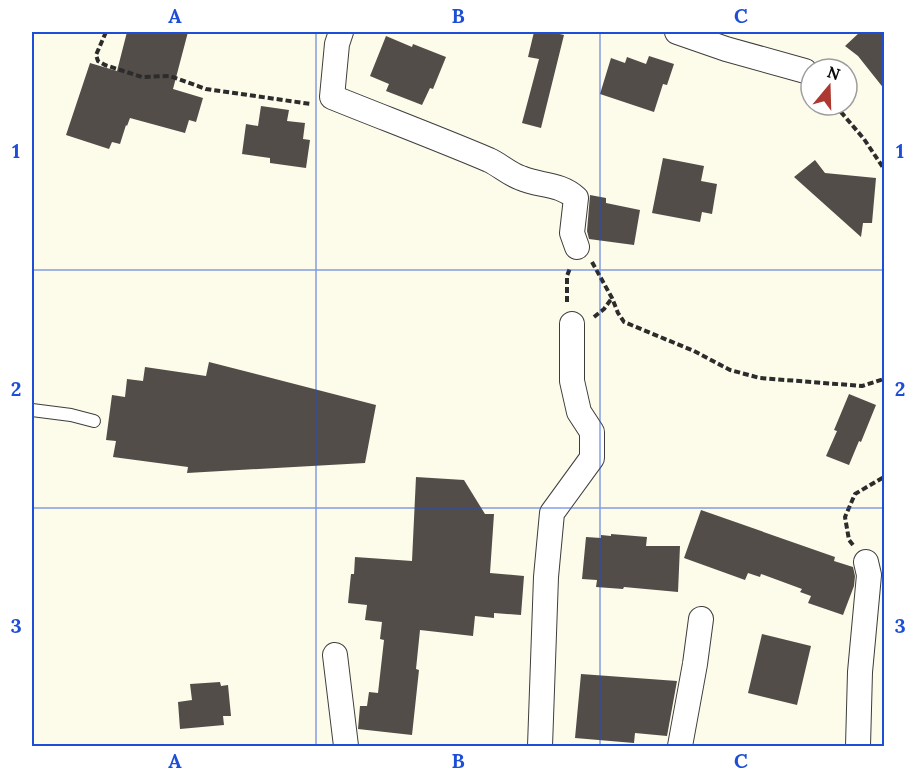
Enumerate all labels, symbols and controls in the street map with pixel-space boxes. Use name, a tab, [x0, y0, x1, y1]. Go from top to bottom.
text: A	[168, 3, 182, 28]
text: B	[451, 3, 465, 28]
text: C	[734, 3, 748, 28]
north arrow	[799, 57, 859, 117]
text: N	[825, 61, 843, 84]
text: 1	[12, 138, 20, 163]
text: 1	[896, 138, 904, 163]
text: 2	[11, 376, 21, 401]
text: 2	[895, 376, 905, 401]
text: 3	[10, 613, 22, 638]
text: 3	[894, 613, 906, 638]
text: A	[168, 748, 182, 773]
text: B	[451, 748, 465, 773]
text: C	[734, 748, 748, 773]

